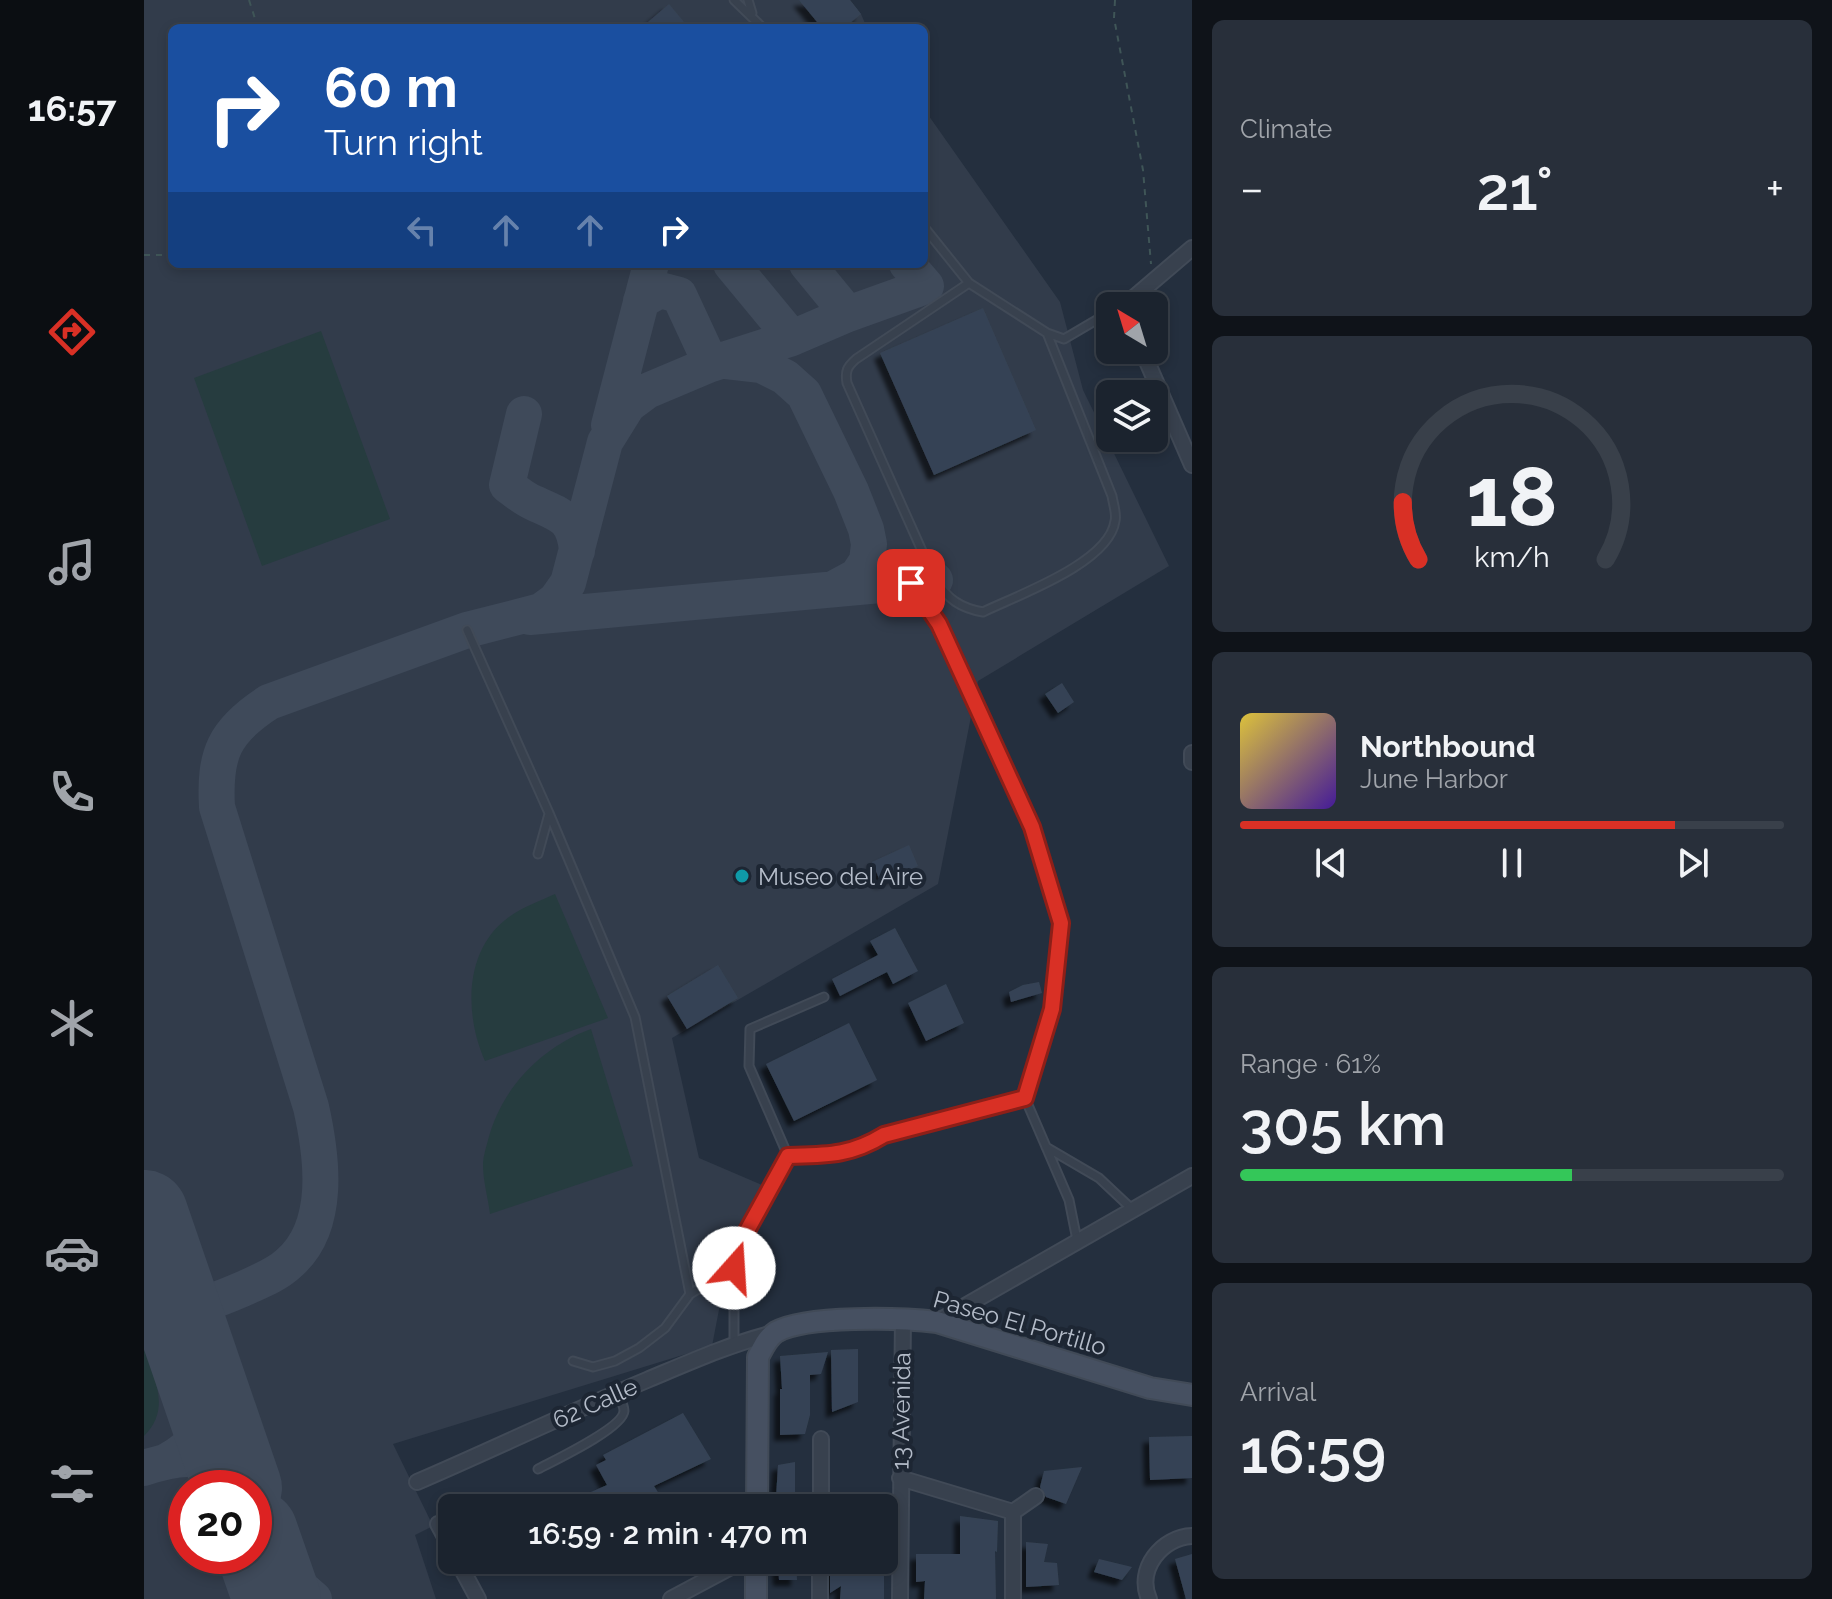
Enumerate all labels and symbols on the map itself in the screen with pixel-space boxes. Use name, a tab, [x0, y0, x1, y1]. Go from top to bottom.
north arrow	[1096, 292, 1168, 364]
pin	[877, 549, 945, 617]
place label: Museo del Aire	[758, 862, 923, 891]
marker: Museo del Aire	[733, 867, 751, 885]
position arrow	[692, 1226, 776, 1310]
street label: Paseo El Portillo	[930, 1284, 1110, 1362]
street label: 13 Avenida	[885, 1352, 917, 1470]
street label: 62 Calle	[548, 1371, 642, 1435]
speed limit sign: 20	[168, 1470, 272, 1574]

